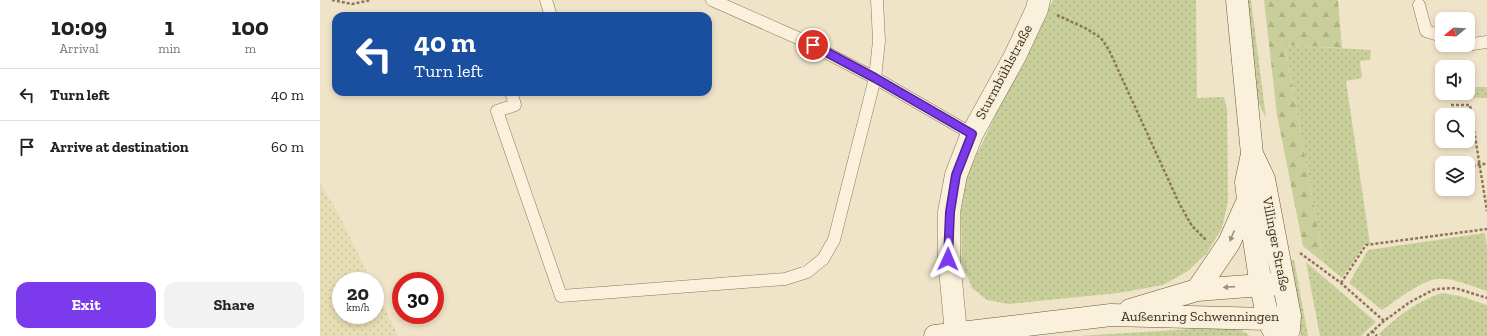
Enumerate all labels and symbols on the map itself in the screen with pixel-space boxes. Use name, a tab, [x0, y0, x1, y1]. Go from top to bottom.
north arrow	[1435, 12, 1475, 52]
street label: Sturmbühlstraße	[972, 21, 1036, 122]
pin	[796, 28, 830, 62]
street label: Villinger Straße	[1258, 194, 1294, 293]
one-way arrow	[1229, 230, 1235, 241]
position arrow	[927, 238, 969, 280]
speed limit sign: 30	[392, 272, 444, 324]
one-way arrow	[1223, 284, 1235, 291]
street label: Außenring Schwenningen	[1121, 308, 1279, 325]

